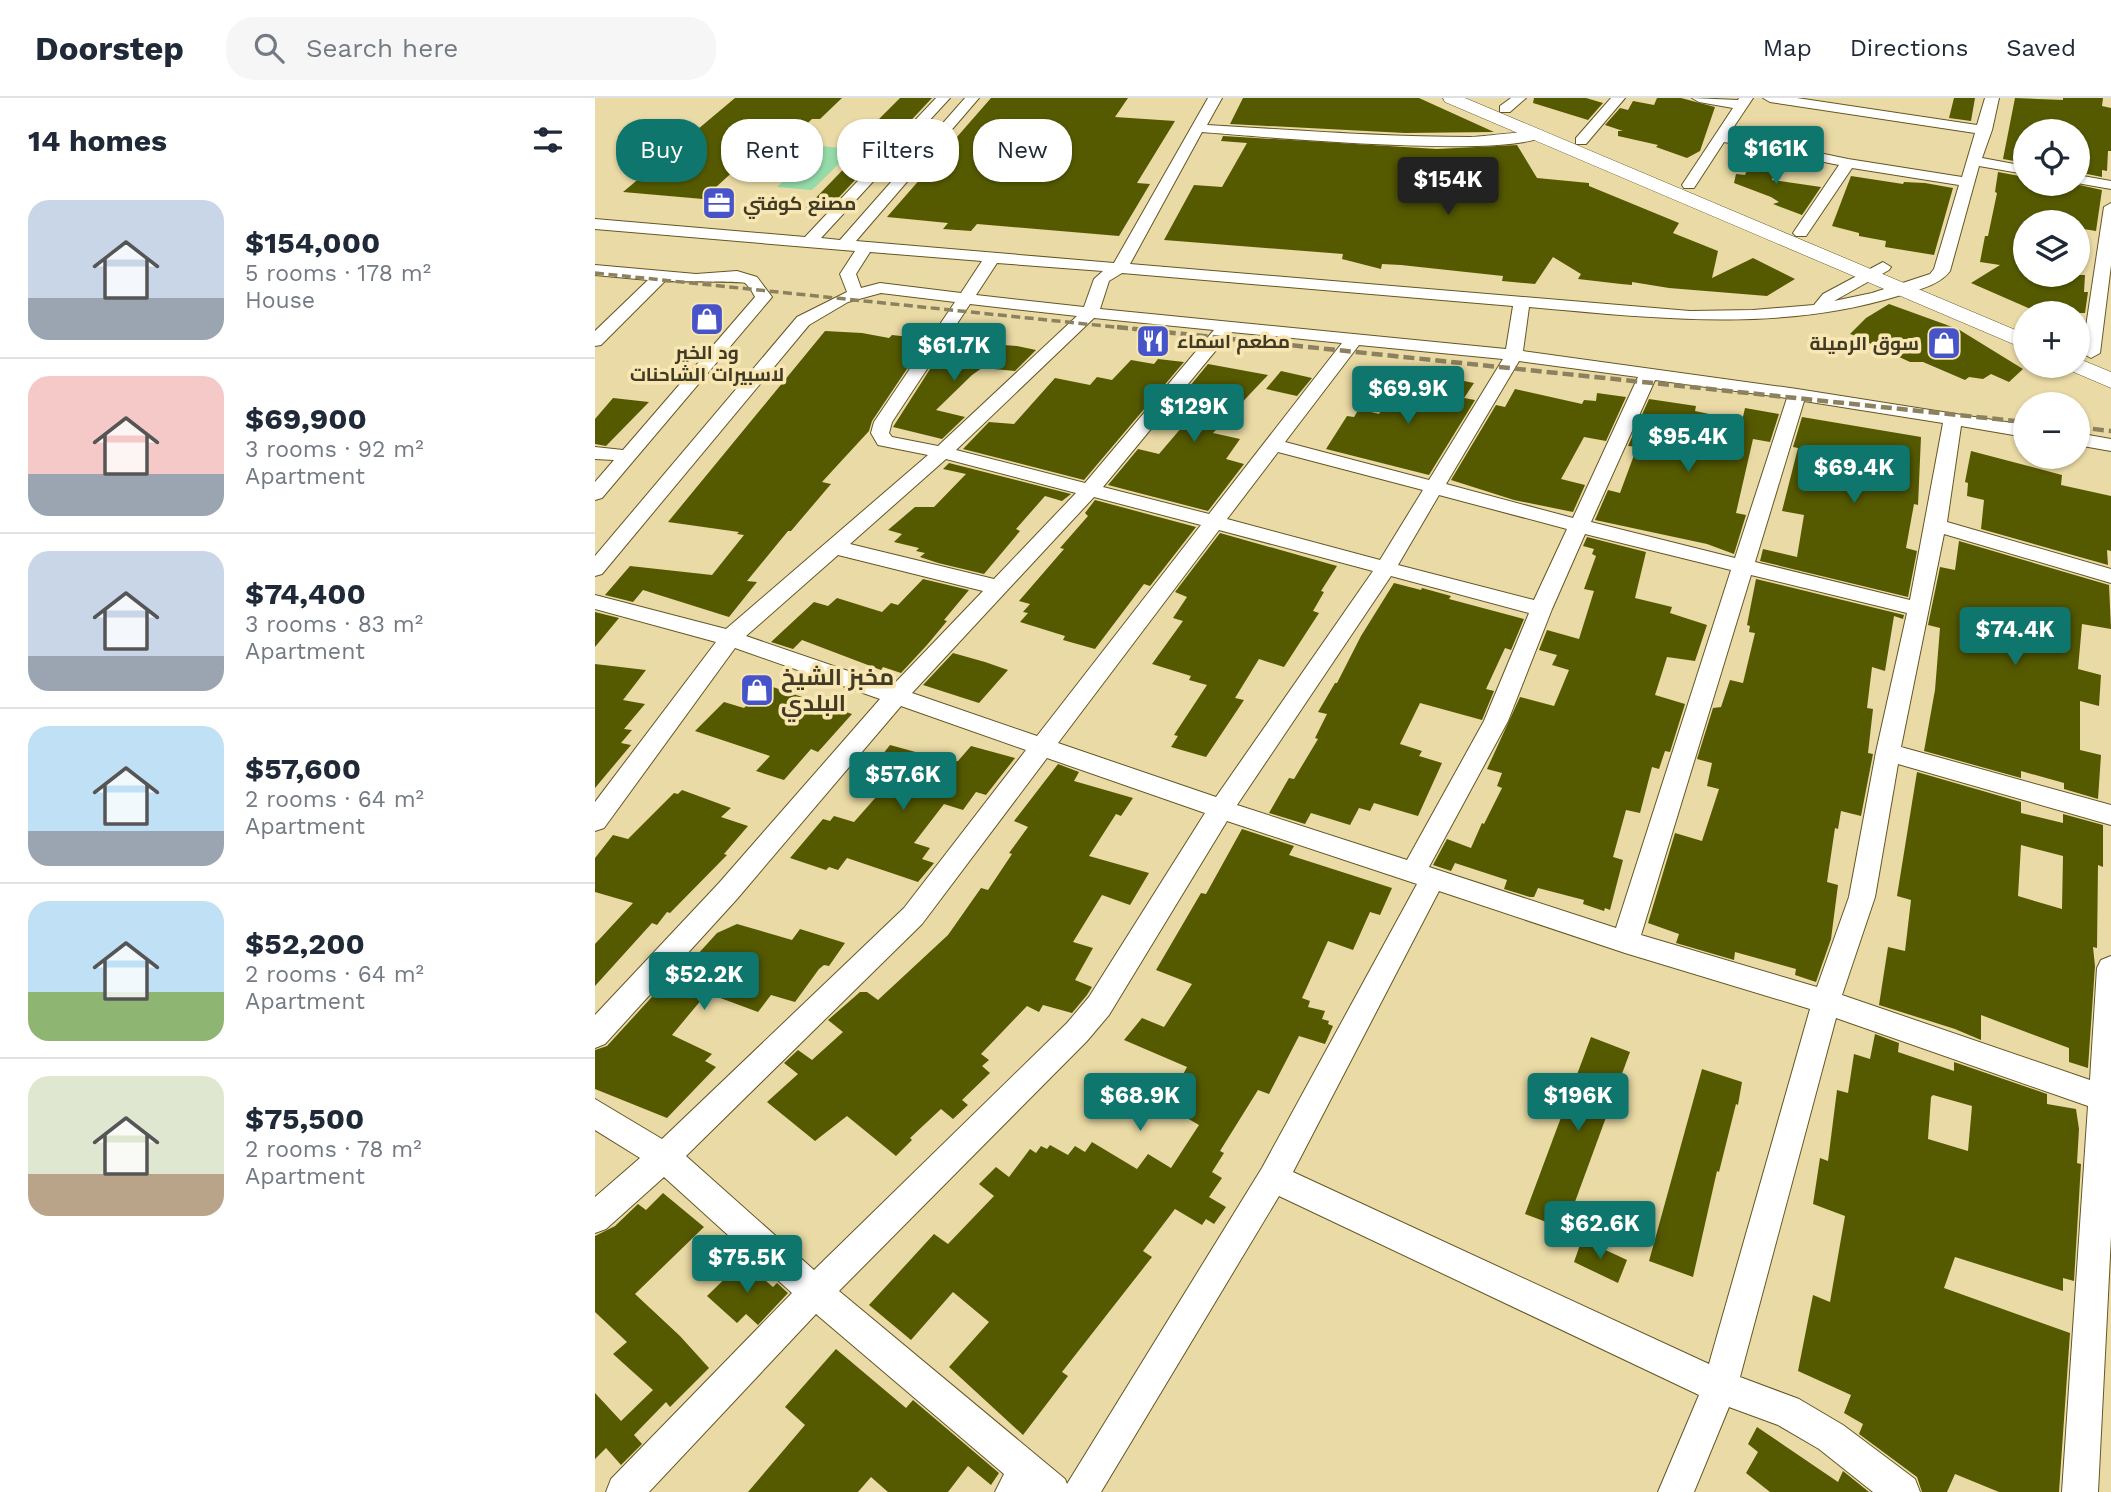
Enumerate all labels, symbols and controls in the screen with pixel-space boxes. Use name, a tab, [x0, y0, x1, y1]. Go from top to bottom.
search box	[226, 17, 716, 80]
text: Doorstep	[35, 29, 184, 68]
icon: search	[250, 29, 288, 67]
text: Search here	[306, 33, 458, 63]
text: Map	[1763, 34, 1812, 62]
text: Directions	[1850, 34, 1968, 62]
text: Saved	[2006, 34, 2076, 62]
chip: Buy	[616, 119, 707, 182]
chip: Rent	[721, 119, 823, 182]
chip: Filters	[837, 119, 959, 182]
chip: New	[973, 119, 1072, 182]
map controls	[2013, 119, 2090, 469]
button: locate	[2013, 119, 2090, 196]
icon: filters	[529, 121, 567, 159]
text: 14 homes	[28, 123, 167, 158]
pin: $161K	[1727, 126, 1825, 186]
text: $161K	[1744, 135, 1808, 162]
pin: $154K	[1399, 158, 1497, 217]
text: $154K	[1414, 166, 1482, 193]
office icon: مصنع كوفتي	[700, 184, 738, 222]
place label: مصنع كوفتي	[743, 192, 856, 219]
button: layers	[2013, 210, 2090, 287]
text: $154,000	[245, 225, 380, 260]
icon: home	[84, 228, 168, 312]
text: 5 rooms · 178 m²	[245, 260, 431, 287]
text: House	[245, 287, 315, 314]
shop icon: ود الخير لاسبيرات الشاحنات	[688, 300, 726, 338]
button: +	[2013, 301, 2090, 378]
restaurant icon: مطعم اسماء	[1134, 322, 1172, 360]
pin: $61.7K	[897, 324, 1011, 383]
shop icon: سوق الرميلة	[1925, 324, 1963, 362]
place label: مطعم اسماء	[1177, 330, 1290, 355]
text: $61.7K	[918, 332, 990, 359]
place label: سوق الرميلة	[1809, 332, 1919, 355]
place label: ود الخير لاسبيرات الشاحنات	[630, 341, 784, 386]
pin: $69.9K	[1351, 366, 1465, 426]
text: $69.9K	[1368, 375, 1448, 402]
pin: $129K	[1145, 384, 1243, 444]
button: −	[2013, 392, 2090, 469]
text: $129K	[1160, 393, 1228, 420]
text: $69,900	[245, 401, 367, 436]
icon: home	[84, 404, 168, 488]
pin: $95.4K	[1631, 414, 1745, 474]
text: $95.4K	[1648, 423, 1728, 450]
text: 3 rooms · 92 m²	[245, 436, 424, 463]
pin: $69.4K	[1797, 446, 1911, 505]
text: $69.4K	[1814, 454, 1894, 481]
text: Apartment	[245, 463, 365, 490]
text: $74,400	[245, 576, 366, 611]
icon: home	[84, 579, 168, 663]
pin: $74.4K	[1958, 608, 2072, 667]
text: 3 rooms · 83 m²	[245, 611, 423, 638]
text: $74.4K	[1976, 616, 2054, 643]
text: Apartment	[245, 638, 365, 665]
place label: مخبز الشيخ البلدي	[781, 664, 894, 722]
shop icon: مخبز الشيخ البلدي	[738, 671, 776, 709]
text: $57,600	[245, 751, 361, 786]
pin: $57.6K	[846, 752, 960, 812]
icon: home	[84, 754, 168, 838]
text: $57.6K	[865, 761, 941, 788]
text: 2 rooms · 64 m²	[245, 786, 424, 813]
text: Apartment	[245, 813, 365, 840]
text: $52,200	[245, 926, 365, 961]
icon: home	[84, 929, 168, 1013]
pin: $52.2K	[647, 953, 761, 1012]
text: 2 rooms · 64 m²	[245, 961, 424, 988]
text: $52.2K	[665, 961, 743, 988]
text: Apartment	[245, 988, 365, 1015]
pin: $68.9K	[1083, 1074, 1197, 1133]
pin: $196K	[1529, 1074, 1627, 1133]
text: $68.9K	[1100, 1082, 1180, 1109]
text: $196K	[1544, 1082, 1612, 1109]
text: $75,500	[245, 1101, 364, 1136]
icon: home	[84, 1104, 168, 1188]
text: 2 rooms · 78 m²	[245, 1136, 422, 1163]
text: Apartment	[245, 1163, 365, 1190]
pin: $62.6K	[1543, 1202, 1657, 1261]
text: $62.6K	[1560, 1210, 1640, 1237]
pin: $75.5K	[690, 1236, 804, 1295]
text: $75.5K	[708, 1244, 786, 1271]

